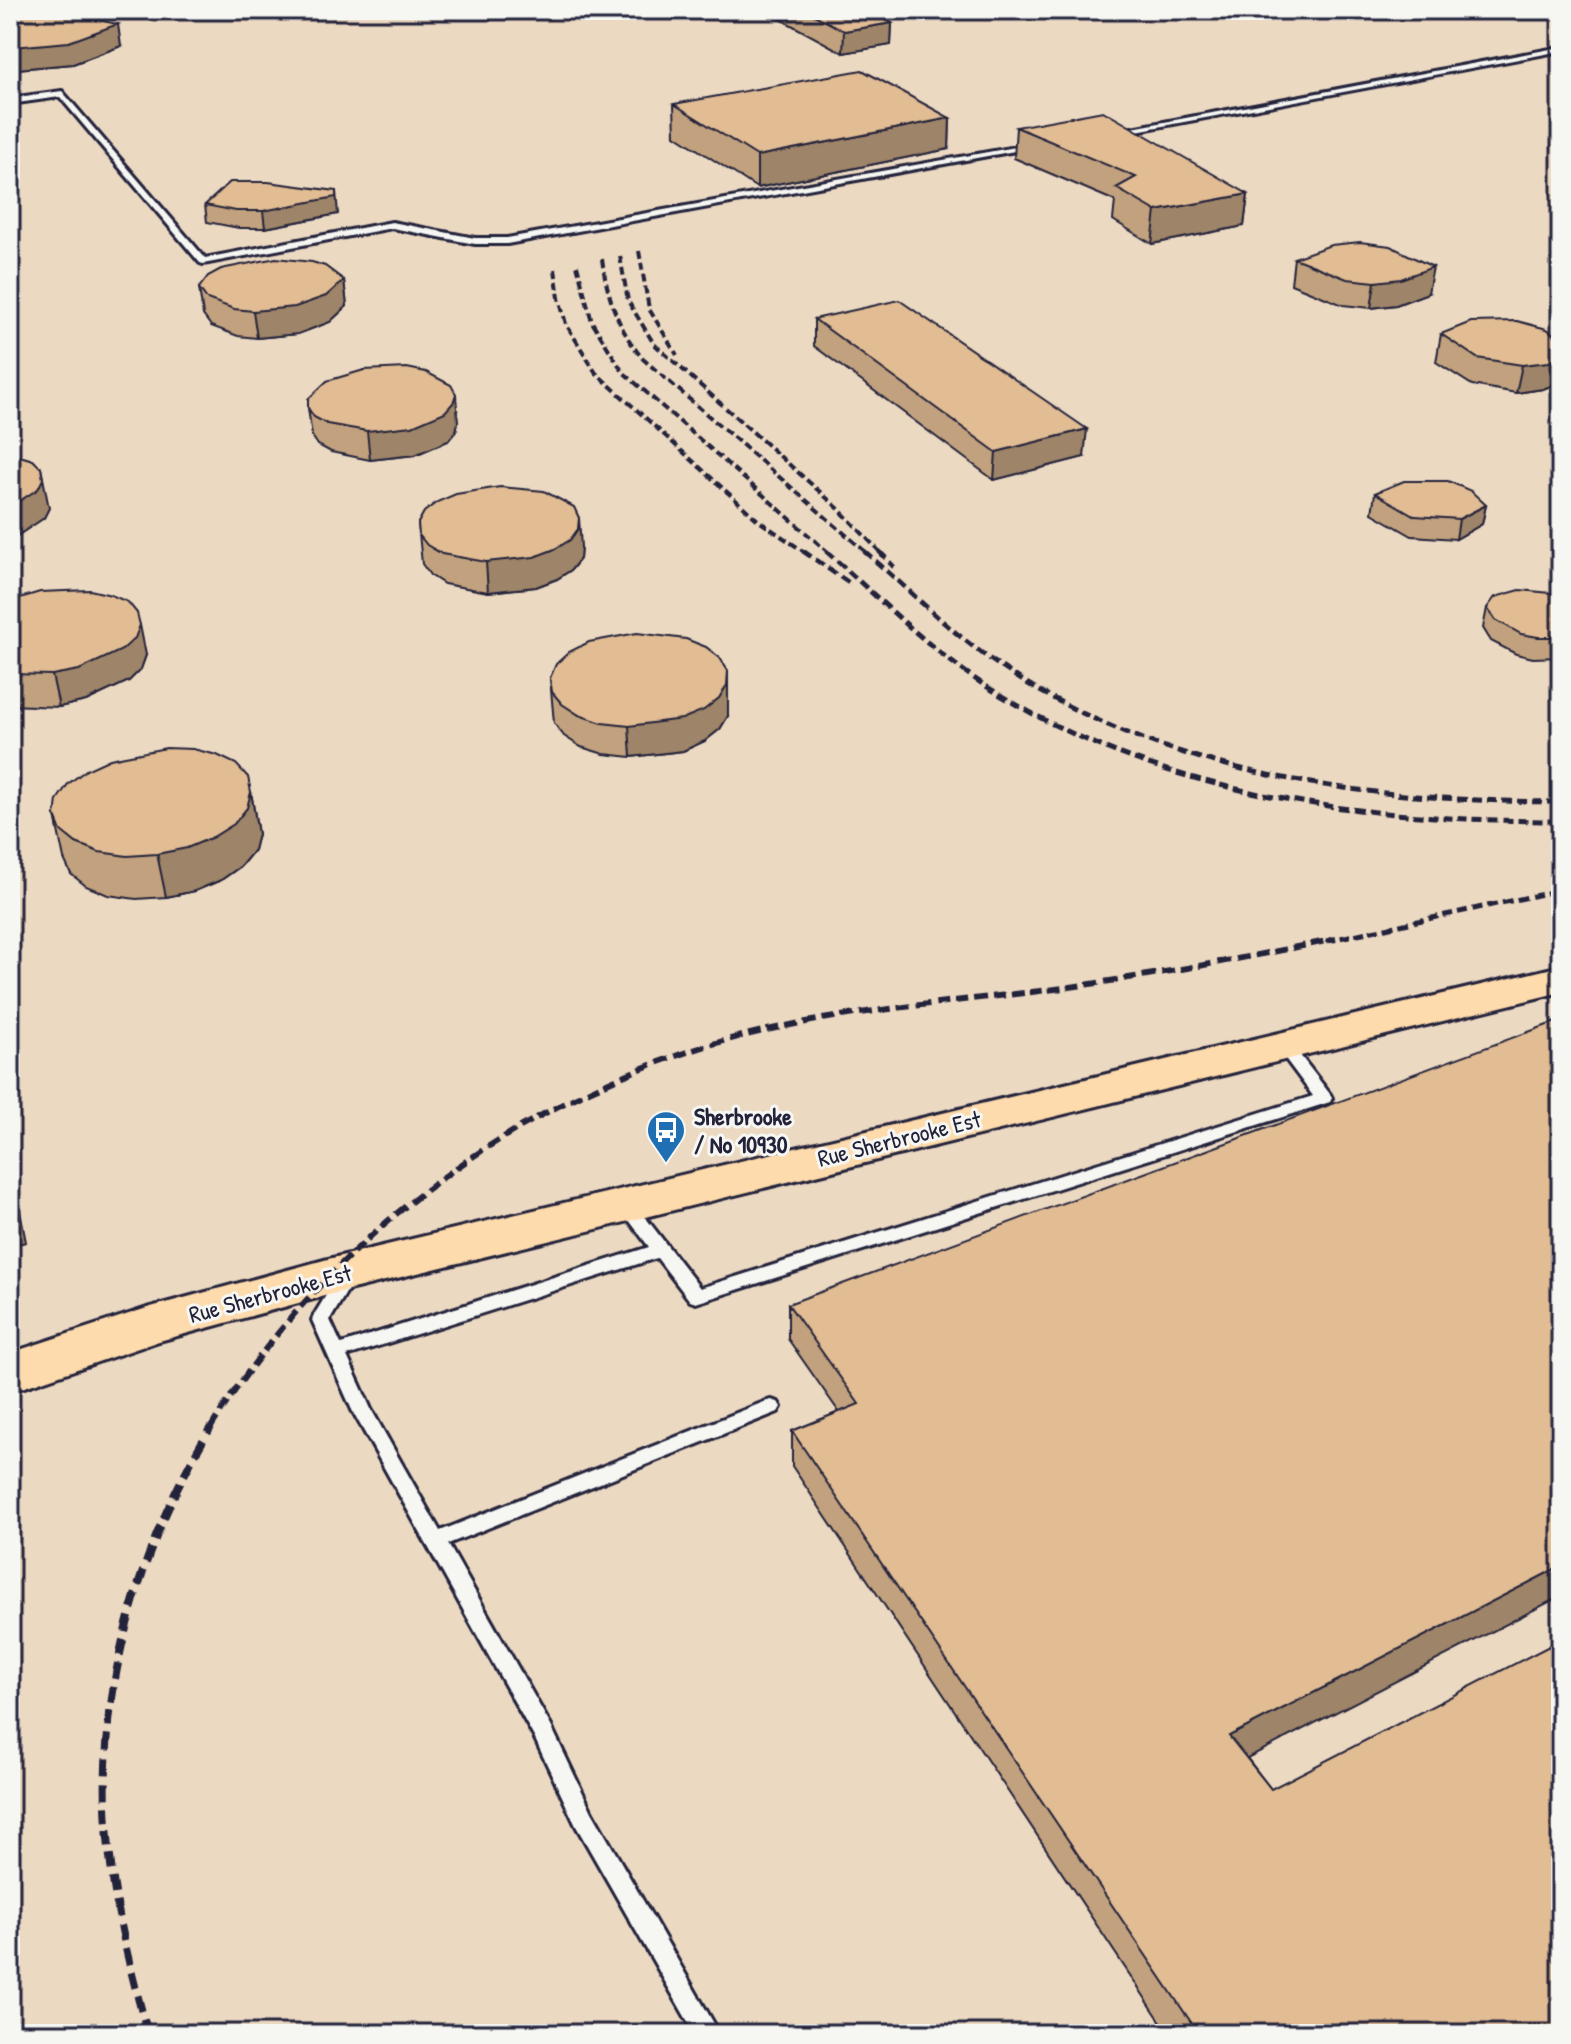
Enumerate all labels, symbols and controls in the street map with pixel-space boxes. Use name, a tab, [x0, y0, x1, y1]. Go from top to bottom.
place label: Sherbrooke / No 10930	[694, 1100, 792, 1160]
street label: Rue Sherbrooke Est	[814, 1102, 985, 1174]
bus stop icon: Sherbrooke / No 10930	[645, 1109, 687, 1164]
street label: Rue Sherbrooke Est	[185, 1256, 356, 1330]

